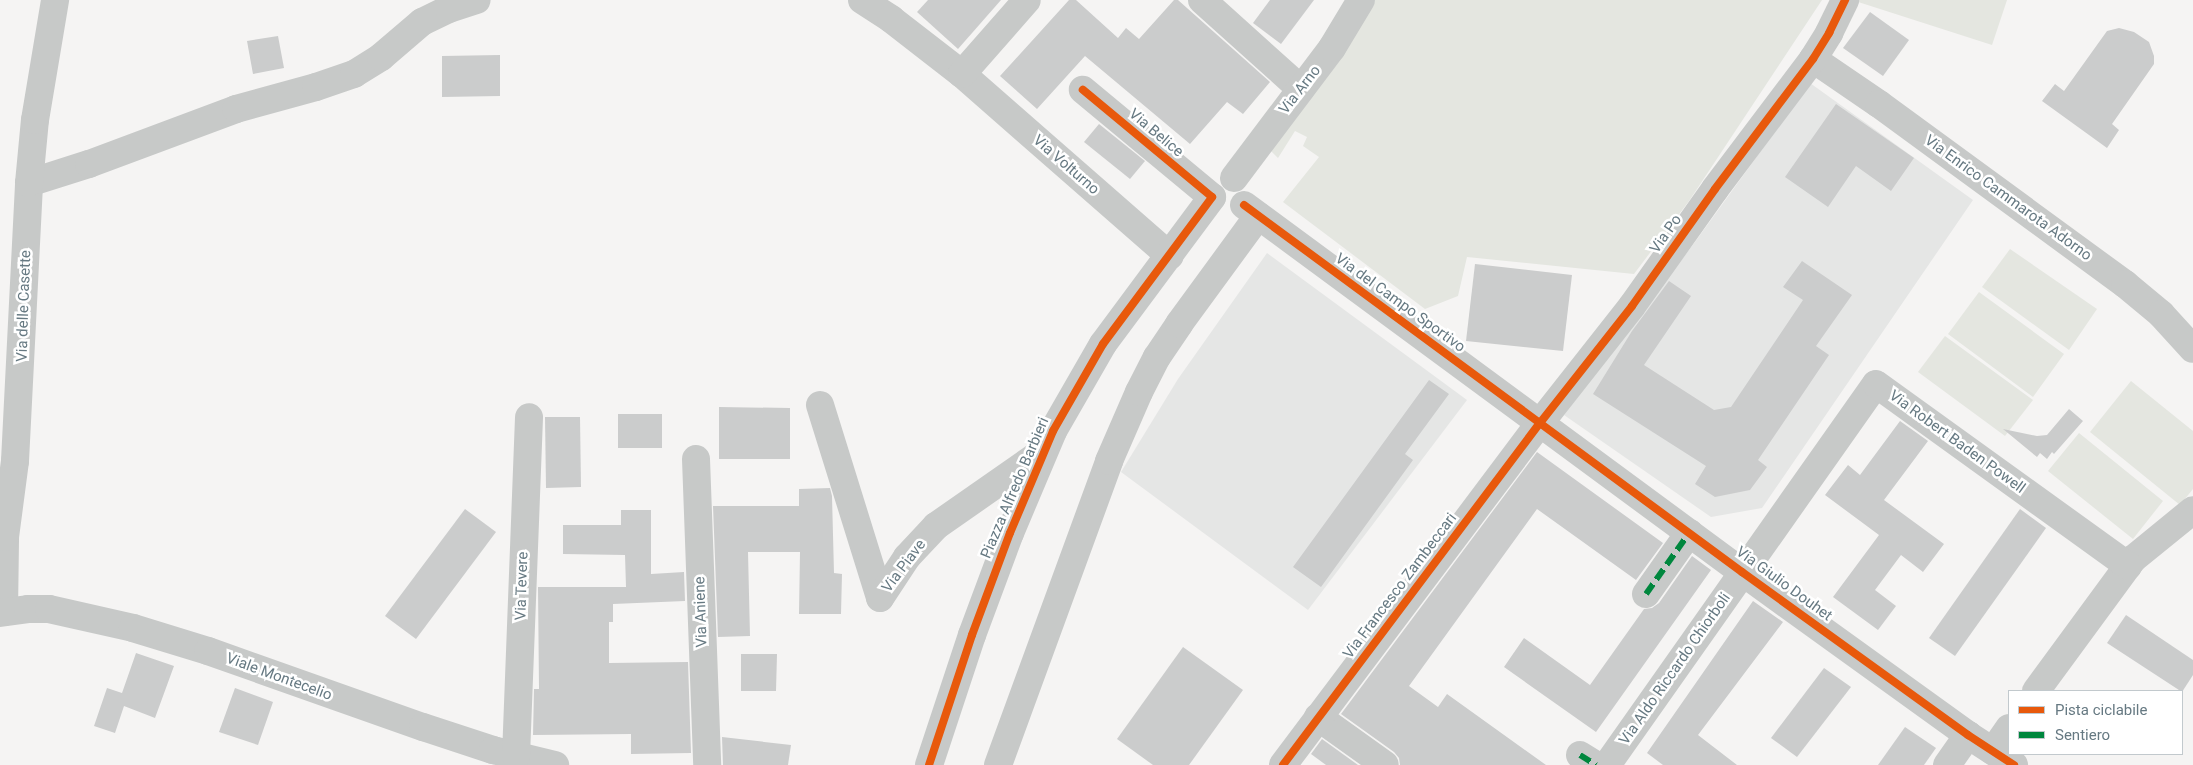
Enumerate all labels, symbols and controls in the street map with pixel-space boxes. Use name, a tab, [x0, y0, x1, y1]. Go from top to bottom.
street label: Via Arno	[1275, 62, 1325, 118]
street label: Via Belice	[1125, 105, 1187, 161]
street label: Via Volturno	[1029, 131, 1103, 199]
street label: Via Enrico Cammarota Adorno	[1921, 131, 2095, 265]
street label: Via Po	[1646, 211, 1686, 257]
street label: Via delle Casette	[13, 250, 35, 362]
street label: Via del Campo Sportivo	[1332, 250, 1468, 356]
street label: Via Robert Baden Powell	[1885, 387, 2029, 497]
street label: Piazza Alfredo Barbieri	[977, 415, 1053, 561]
street label: Via Francesco Zambeccari	[1339, 510, 1461, 662]
street label: Via Piave	[878, 536, 930, 596]
street label: Via Giulio Douhet	[1732, 543, 1836, 625]
street label: Via Tevere	[512, 551, 532, 621]
street label: Via Aniene	[691, 576, 711, 648]
street label: Via Aldo Riccardo Chiorboli	[1616, 590, 1734, 748]
street label: Viale Montecelio	[224, 650, 334, 704]
legend	[2008, 690, 2183, 755]
text: Pista ciclabile	[2055, 701, 2147, 719]
text: Sentiero	[2055, 726, 2110, 744]

